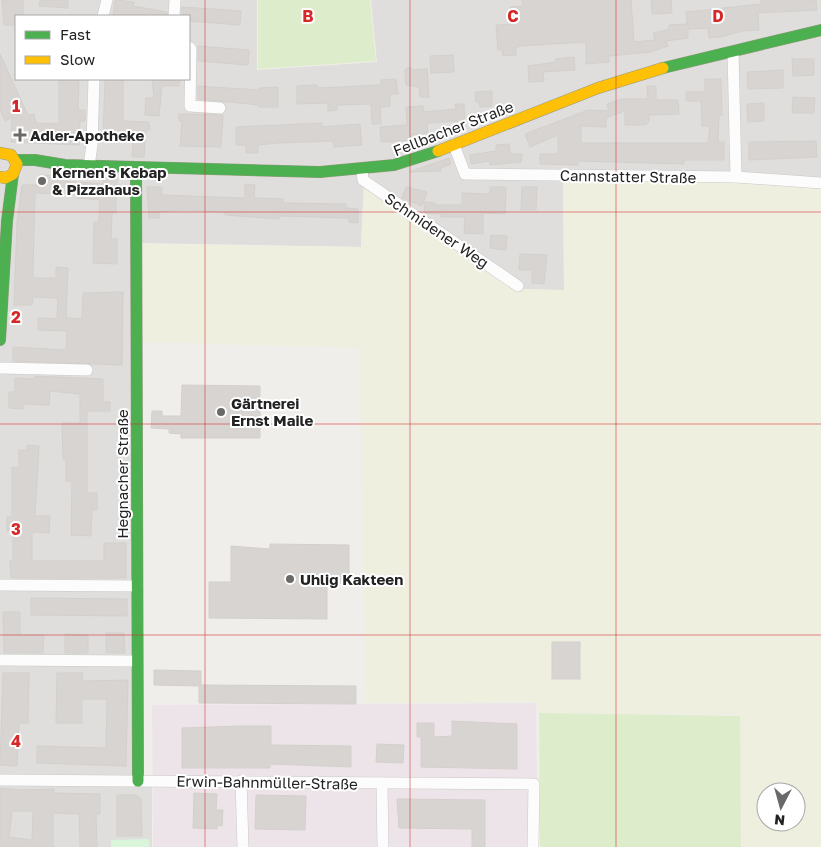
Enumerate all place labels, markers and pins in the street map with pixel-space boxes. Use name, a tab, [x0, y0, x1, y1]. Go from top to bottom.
place label: Adler-Apotheke	[30, 126, 144, 144]
marker: Adler-Apotheke	[14, 129, 26, 141]
place label: Kernen's Kebap & Pizzahaus	[52, 163, 166, 198]
marker: Kernen's Kebap & Pizzahaus	[36, 175, 48, 187]
place label: Gärtnerei Ernst Maile	[231, 394, 313, 429]
marker: Gärtnerei Ernst Maile	[215, 406, 227, 418]
place label: Uhlig Kakteen	[300, 570, 403, 588]
marker: Uhlig Kakteen	[284, 573, 296, 585]

